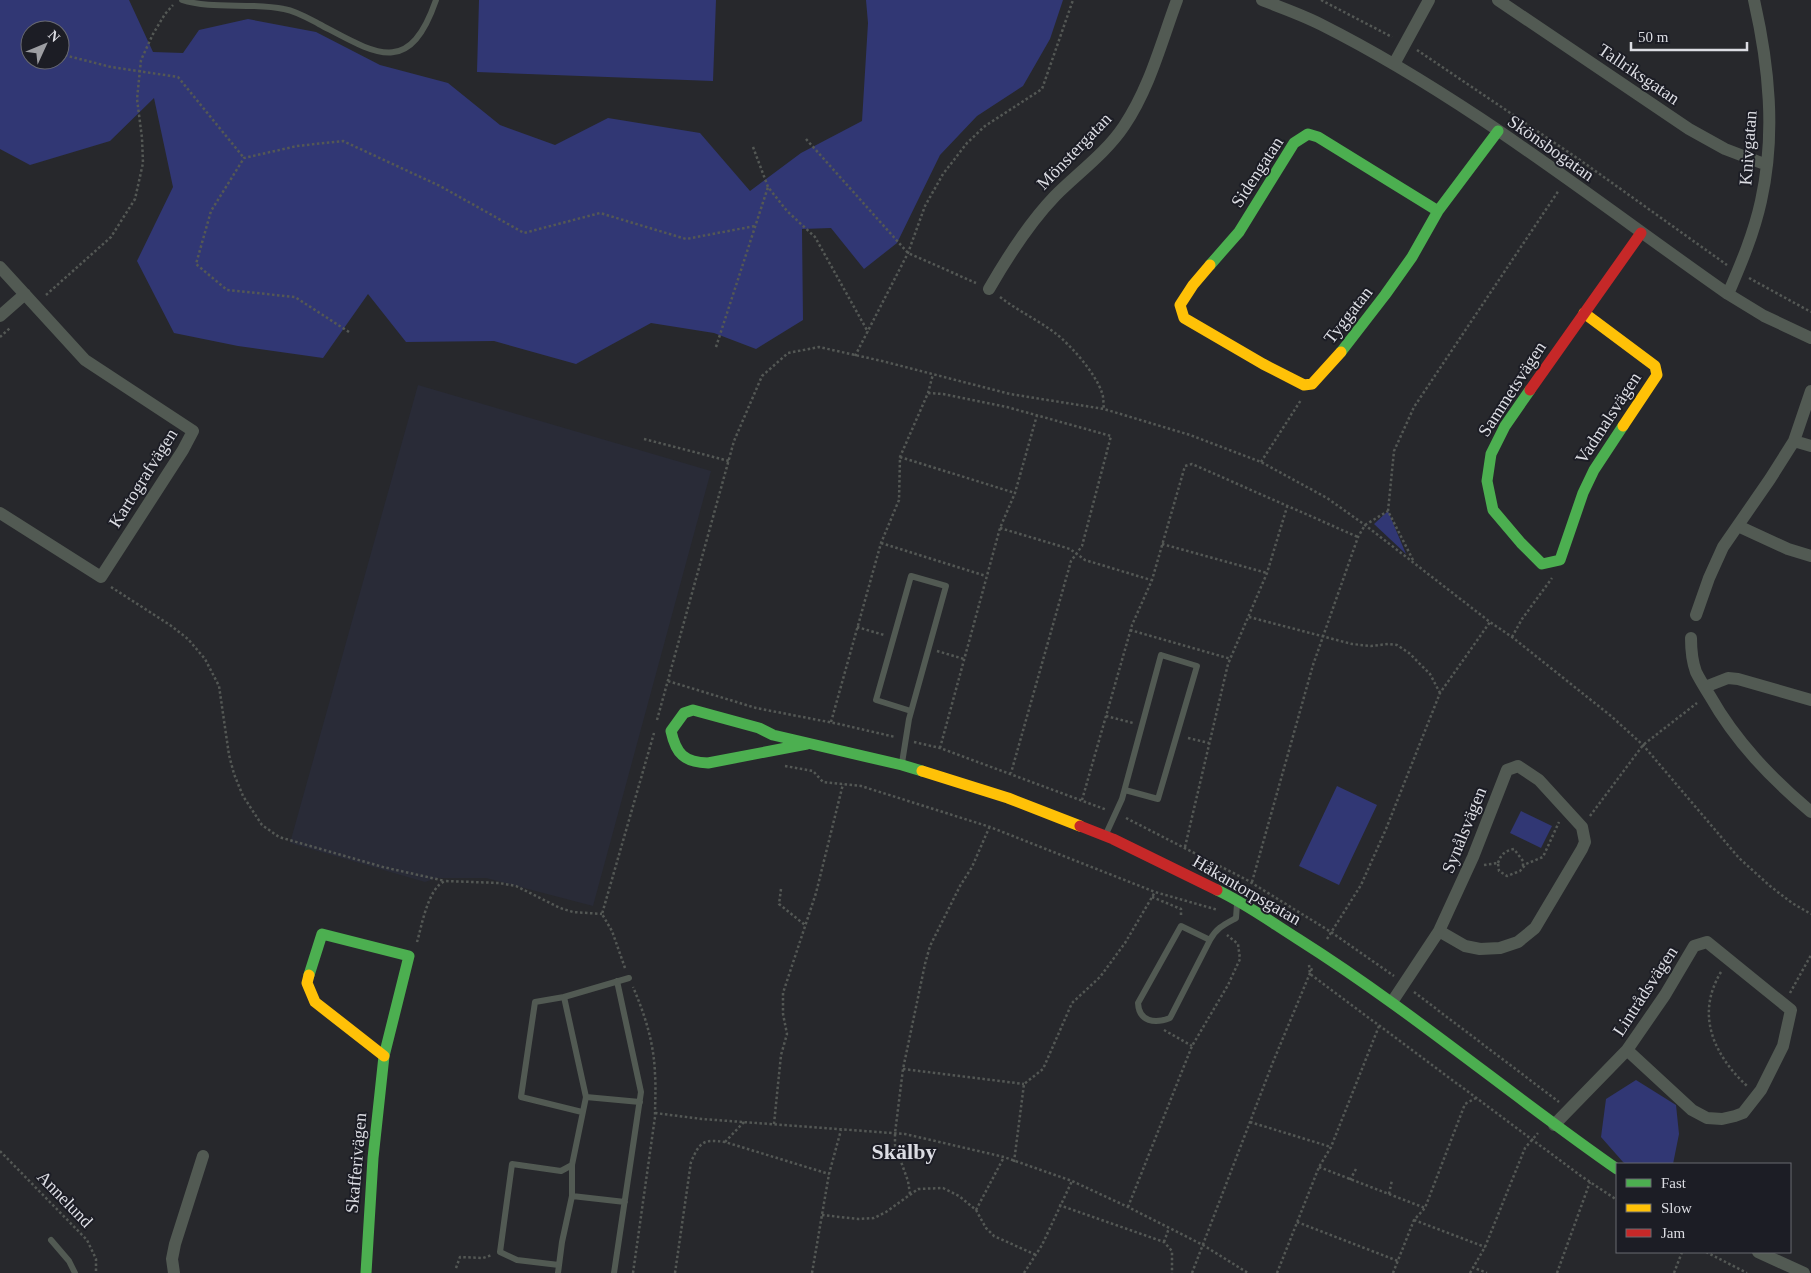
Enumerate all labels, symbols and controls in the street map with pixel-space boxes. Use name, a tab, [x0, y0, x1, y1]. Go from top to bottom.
north arrow	[20, 20, 70, 70]
scale bar	[1631, 20, 1747, 52]
text: N	[45, 27, 63, 45]
text: 50 m	[1638, 29, 1669, 45]
street label: Tallriksgatan	[1595, 40, 1683, 108]
street label: Mönstergatan	[1033, 109, 1115, 193]
street label: Knivgatan	[1735, 110, 1761, 186]
street label: Skönsbogatan	[1504, 111, 1598, 185]
street label: Sidengatan	[1227, 133, 1287, 211]
street label: Tyggatan	[1320, 283, 1376, 347]
street label: Sammetsvägen	[1474, 338, 1550, 440]
street label: Vadmalsvägen	[1571, 369, 1645, 467]
street label: Kartografvägen	[105, 425, 181, 531]
street label: Synålsvägen	[1438, 784, 1490, 876]
street label: Håkantorpsgatan	[1189, 851, 1305, 929]
street label: Lintrådsvägen	[1609, 942, 1681, 1040]
street label: Skafferivägen	[342, 1112, 370, 1214]
district label: Skälby	[872, 1139, 936, 1164]
legend	[1616, 1163, 1791, 1253]
street label: Annelund	[33, 1167, 97, 1231]
text: Fast	[1661, 1175, 1687, 1191]
text: Slow	[1661, 1200, 1692, 1216]
text: Jam	[1661, 1225, 1685, 1241]

